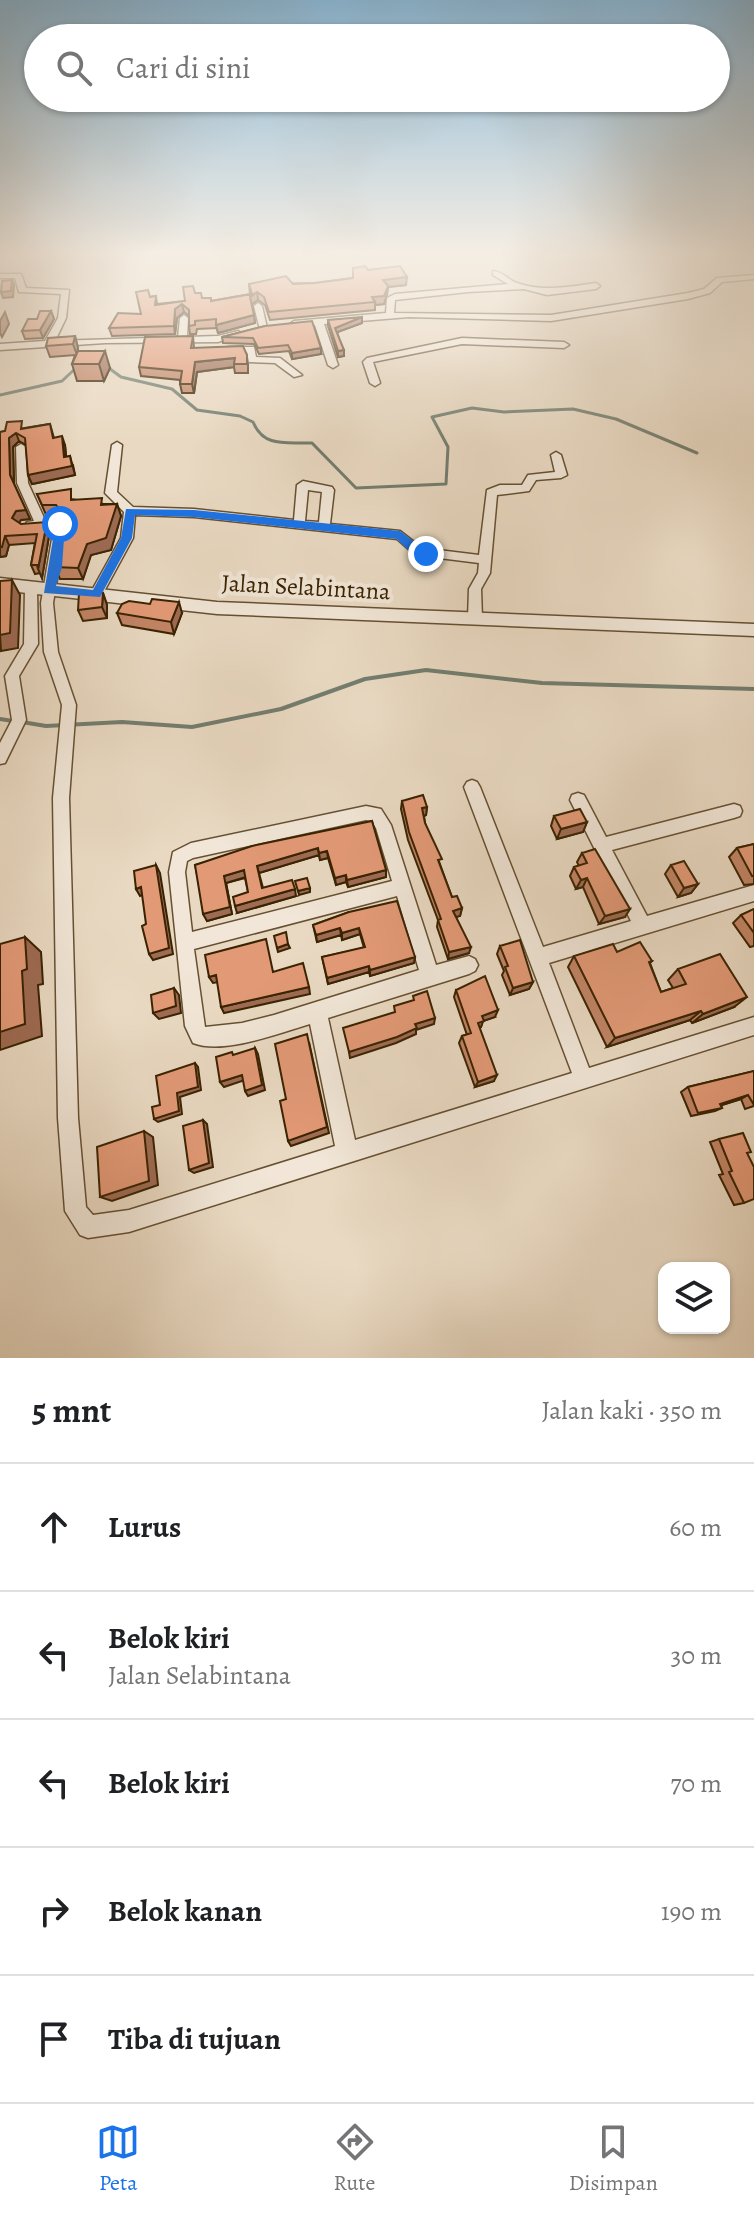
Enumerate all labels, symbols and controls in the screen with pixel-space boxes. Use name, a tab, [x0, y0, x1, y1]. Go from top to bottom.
search box	[24, 24, 730, 112]
icon: search	[52, 46, 96, 90]
text: Cari di sini	[116, 48, 251, 88]
route start	[42, 506, 78, 542]
route end	[408, 536, 444, 572]
street label: Jalan Selabintana	[221, 567, 392, 607]
map controls	[658, 1262, 730, 1334]
button: layers	[658, 1262, 730, 1334]
text: 5 mnt	[32, 1387, 111, 1434]
text: Jalan kaki · 350 m	[541, 1393, 722, 1428]
icon: ahead	[32, 1505, 76, 1549]
text: Lurus	[108, 1507, 181, 1547]
text: 60 m	[669, 1510, 722, 1545]
text: Belok kiri	[108, 1618, 230, 1658]
icon: left	[32, 1633, 76, 1677]
text: 30 m	[671, 1638, 722, 1673]
text: Jalan Selabintana	[108, 1658, 291, 1693]
icon: left	[32, 1761, 76, 1805]
text: Belok kiri	[108, 1763, 230, 1803]
text: 70 m	[670, 1766, 722, 1801]
icon: right	[32, 1889, 76, 1933]
text: Belok kanan	[108, 1891, 262, 1931]
text: 190 m	[661, 1894, 722, 1929]
icon: arrive	[32, 2017, 76, 2061]
text: Tiba di tujuan	[108, 2019, 281, 2059]
tab: Peta	[96, 2120, 140, 2198]
tab: Rute	[333, 2120, 377, 2198]
tab: Disimpan	[569, 2120, 658, 2198]

